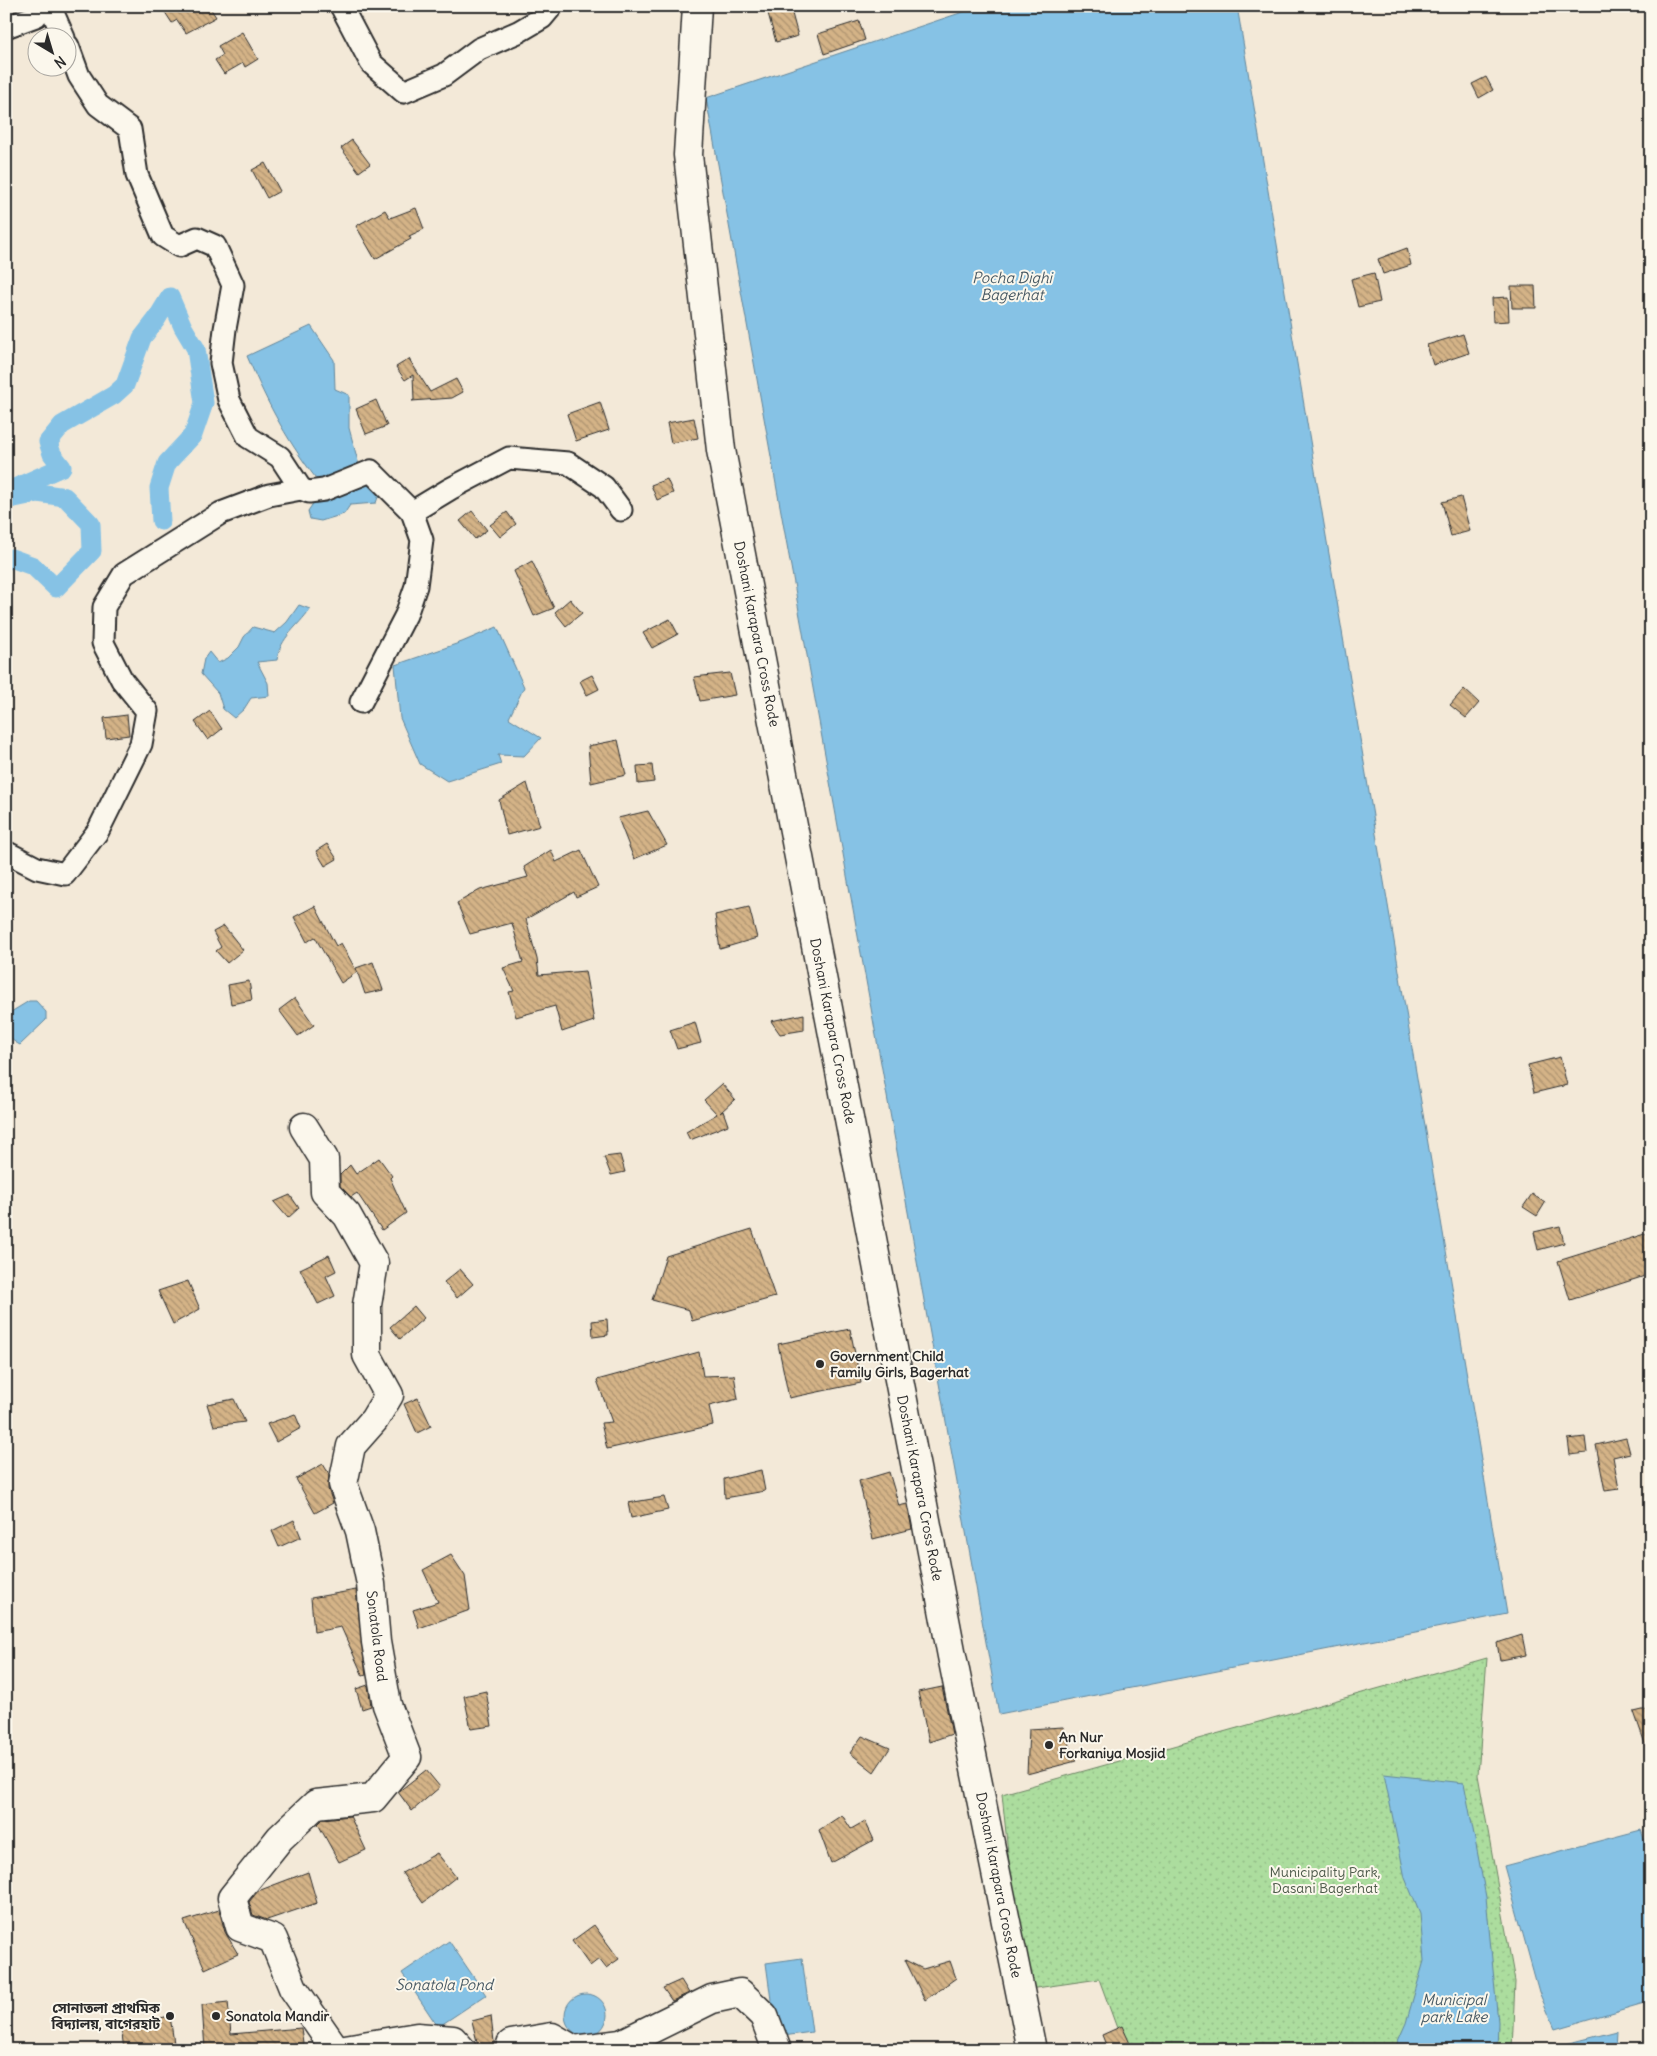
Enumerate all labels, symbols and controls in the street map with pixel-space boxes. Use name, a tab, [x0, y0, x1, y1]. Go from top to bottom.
north arrow	[28, 28, 78, 78]
text: N	[51, 52, 69, 72]
water label: Pocha Dighi Bagerhat	[972, 268, 1054, 304]
street label: Doshani Karapara Cross Rode	[730, 540, 784, 728]
street label: Doshani Karapara Cross Rode	[806, 937, 860, 1125]
place label: Government Child Family Girls, Bagerhat	[830, 1347, 969, 1381]
marker: Government Child Family Girls, Bagerhat	[814, 1358, 826, 1370]
street label: Doshani Karapara Cross Rode	[893, 1394, 947, 1582]
street label: Sonatola Road	[362, 1589, 392, 1683]
place label: An Nur Forkaniya Mosjid	[1059, 1728, 1166, 1762]
marker: An Nur Forkaniya Mosjid	[1043, 1739, 1055, 1751]
street label: Doshani Karapara Cross Rode	[972, 1791, 1026, 1979]
park label: Municipality Park, Dasani Bagerhat	[1269, 1863, 1381, 1897]
water label: Sonatola Pond	[395, 1975, 495, 1994]
water label: Municipal park Lake	[1421, 1990, 1489, 2026]
place label: সোনাতলা প্রাথমিক বিদ্যালয়, বাগেরহাট	[50, 1999, 161, 2033]
place label: Sonatola Mandir	[226, 2007, 330, 2025]
marker: সোনাতলা প্রাথমিক বিদ্যালয়, বাগেরহাট	[164, 2010, 176, 2022]
marker: Sonatola Mandir	[210, 2010, 222, 2022]

